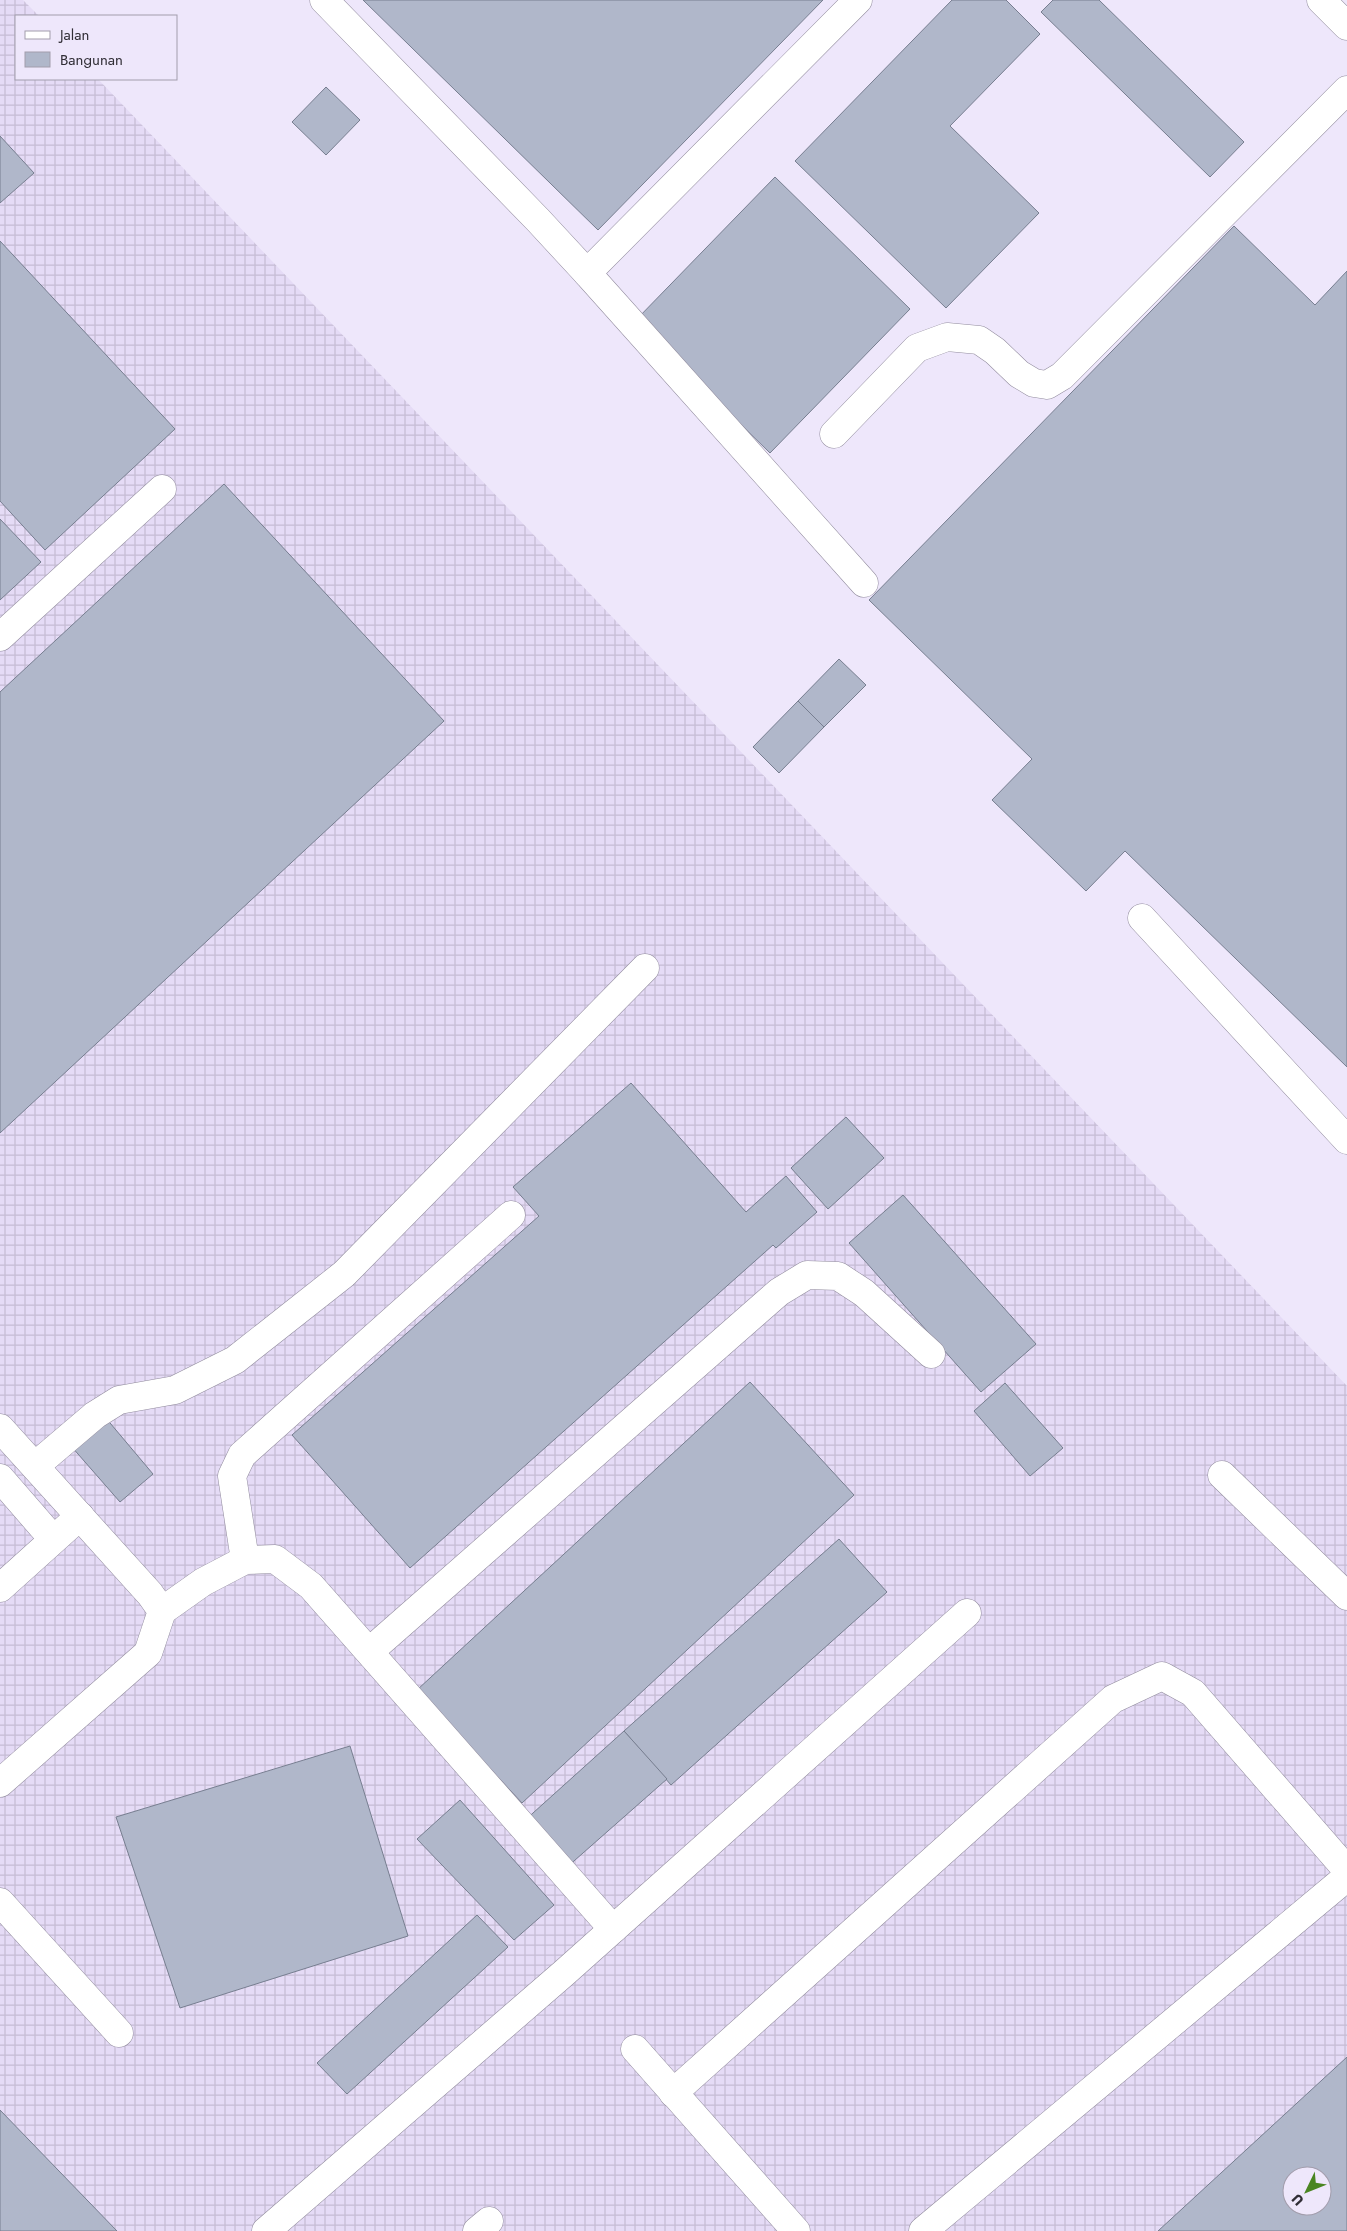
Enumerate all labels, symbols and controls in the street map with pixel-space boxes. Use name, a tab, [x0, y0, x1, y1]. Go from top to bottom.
legend	[15, 15, 178, 80]
text: Jalan	[58, 24, 89, 46]
text: Bangunan	[60, 49, 123, 71]
north arrow	[1282, 2166, 1332, 2216]
text: U	[1287, 2189, 1308, 2210]

